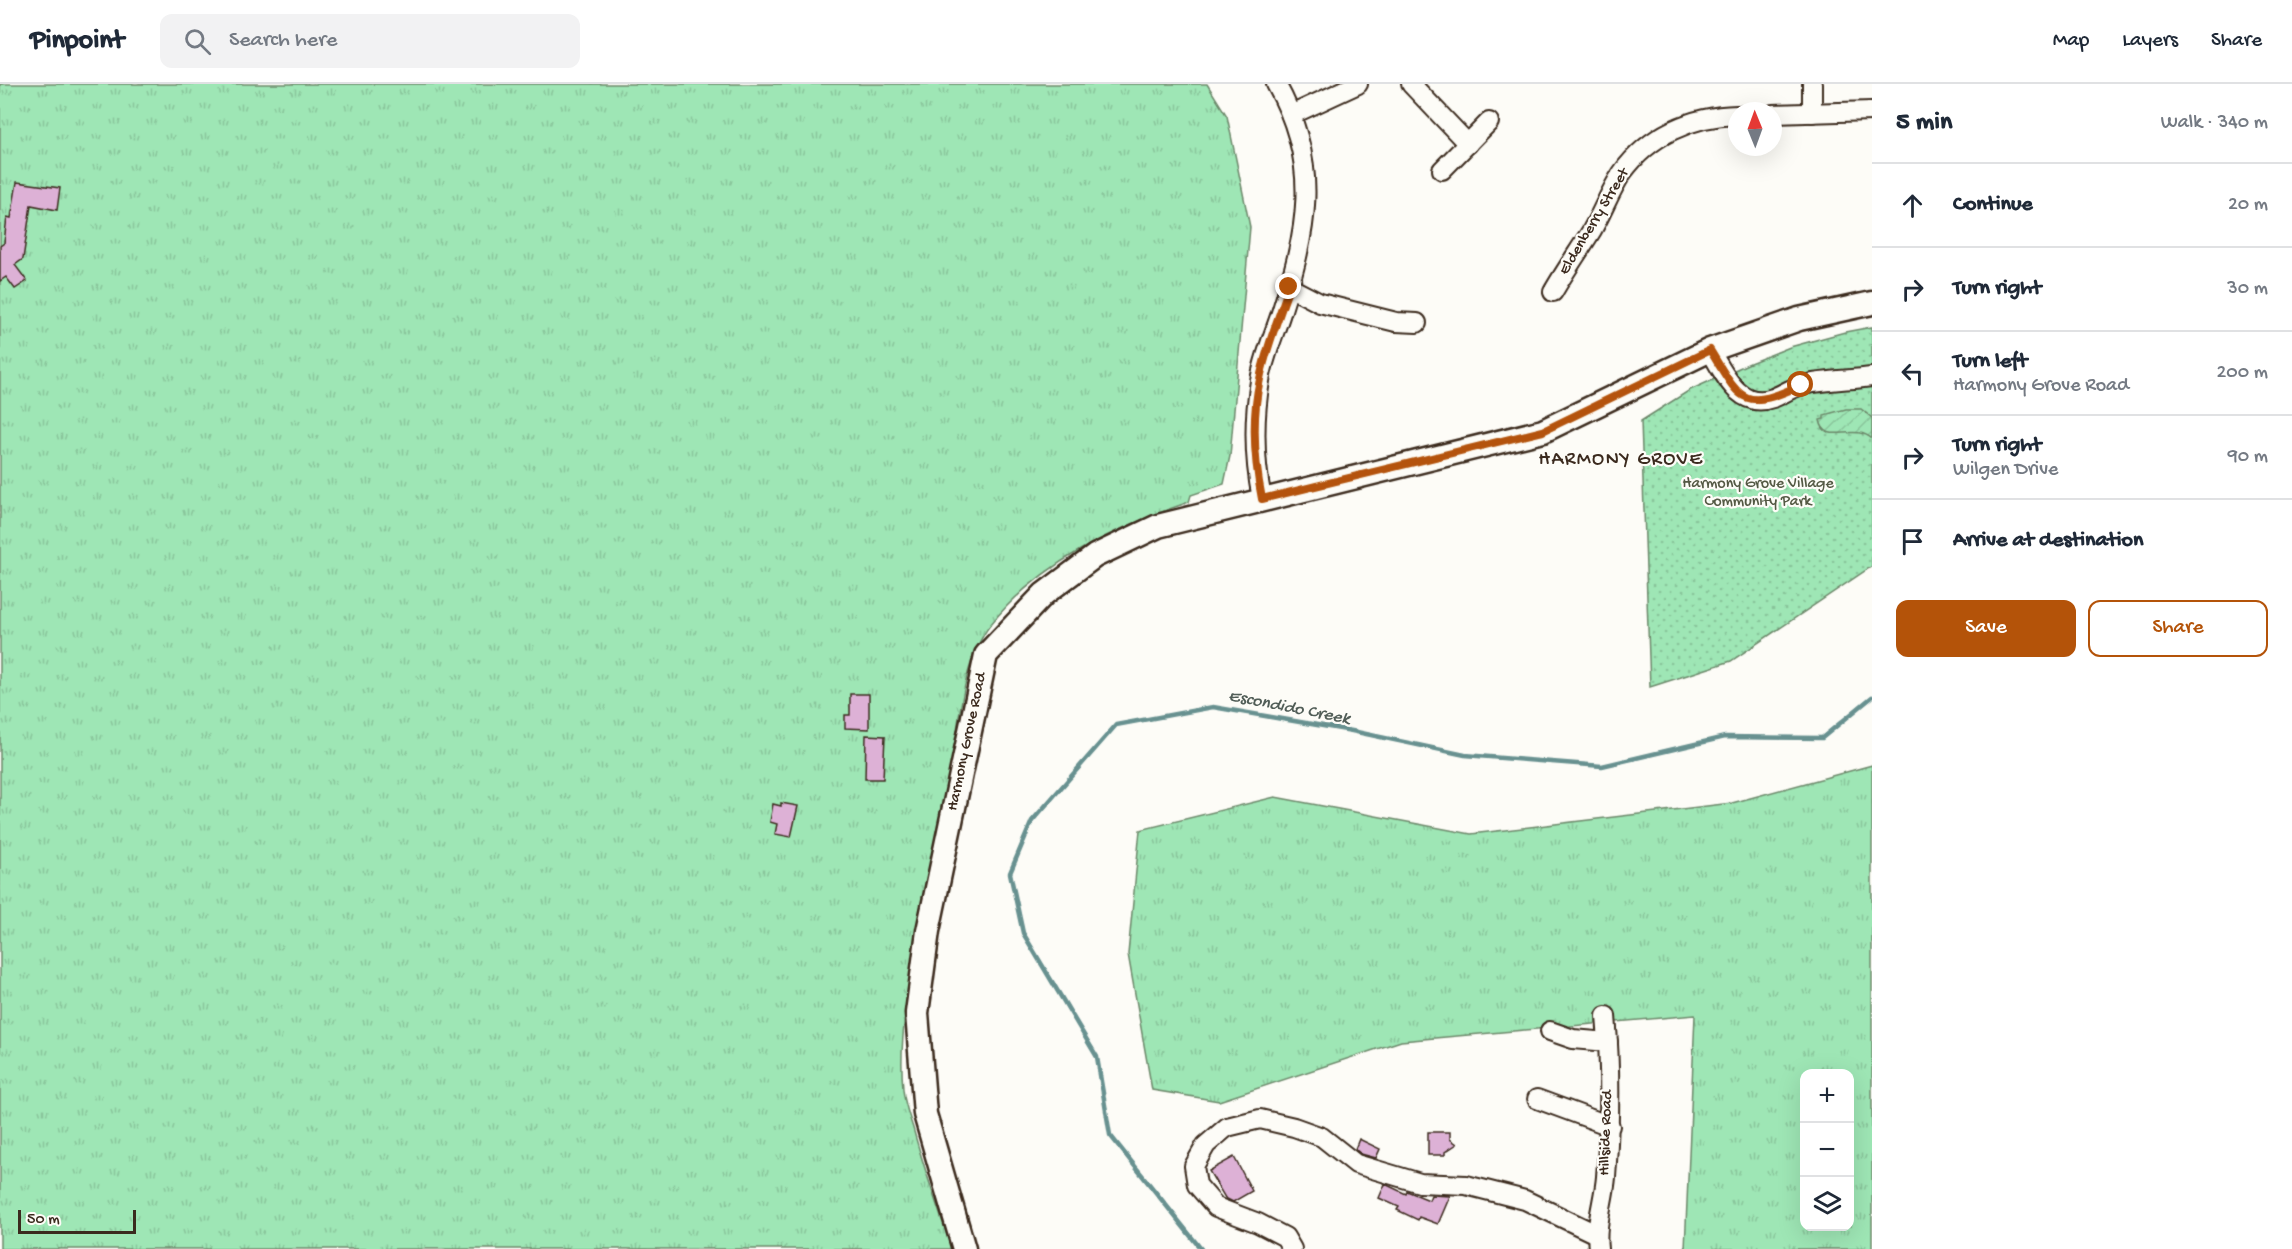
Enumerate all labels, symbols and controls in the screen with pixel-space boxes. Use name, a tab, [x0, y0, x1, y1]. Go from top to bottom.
search box	[160, 14, 580, 68]
text: Pinpoint	[30, 25, 124, 58]
icon: search	[181, 25, 214, 58]
text: Search here	[229, 28, 337, 54]
text: Map	[2053, 29, 2089, 54]
text: Layers	[2122, 29, 2178, 54]
text: Share	[2211, 29, 2262, 54]
north arrow	[1728, 102, 1782, 156]
text: 5 min	[1896, 108, 1952, 139]
text: Walk · 340 m	[2161, 112, 2268, 135]
street label: Eldenberry Street	[1556, 164, 1635, 279]
icon: ahead	[1896, 189, 1929, 222]
text: Continue	[1953, 192, 2033, 218]
text: 20 m	[2228, 194, 2268, 217]
route end	[1275, 273, 1301, 299]
icon: right	[1896, 273, 1929, 306]
text: Turn right	[1953, 276, 2041, 302]
text: 30 m	[2227, 278, 2268, 301]
text: Turn left	[1953, 349, 2027, 375]
icon: left	[1896, 357, 1929, 390]
text: 200 m	[2217, 362, 2268, 385]
route start	[1787, 371, 1813, 397]
text: Harmony Grove Road	[1953, 375, 2129, 398]
text: Turn right	[1953, 433, 2041, 459]
icon: right	[1896, 441, 1929, 474]
text: 90 m	[2228, 446, 2268, 469]
district label: HARMONY GROVE	[1539, 449, 1703, 472]
text: Wilgen Drive	[1953, 459, 2058, 482]
park label: Harmony Grove Village Community Park	[1682, 475, 1834, 512]
icon: arrive	[1896, 525, 1929, 558]
text: Arrive at destination	[1953, 528, 2143, 554]
button: Save	[1896, 600, 2076, 657]
button: Share	[2088, 600, 2268, 657]
street label: Harmony Grove Road	[944, 670, 992, 813]
water label: Escondido Creek	[1227, 686, 1353, 730]
map controls	[1800, 1069, 1854, 1231]
button: +	[1800, 1069, 1854, 1123]
street label: Hillside Road	[1596, 1088, 1618, 1176]
button: −	[1800, 1123, 1854, 1177]
button: layers	[1800, 1177, 1854, 1231]
scale bar	[18, 1207, 136, 1234]
text: 50 m	[27, 1211, 60, 1230]

